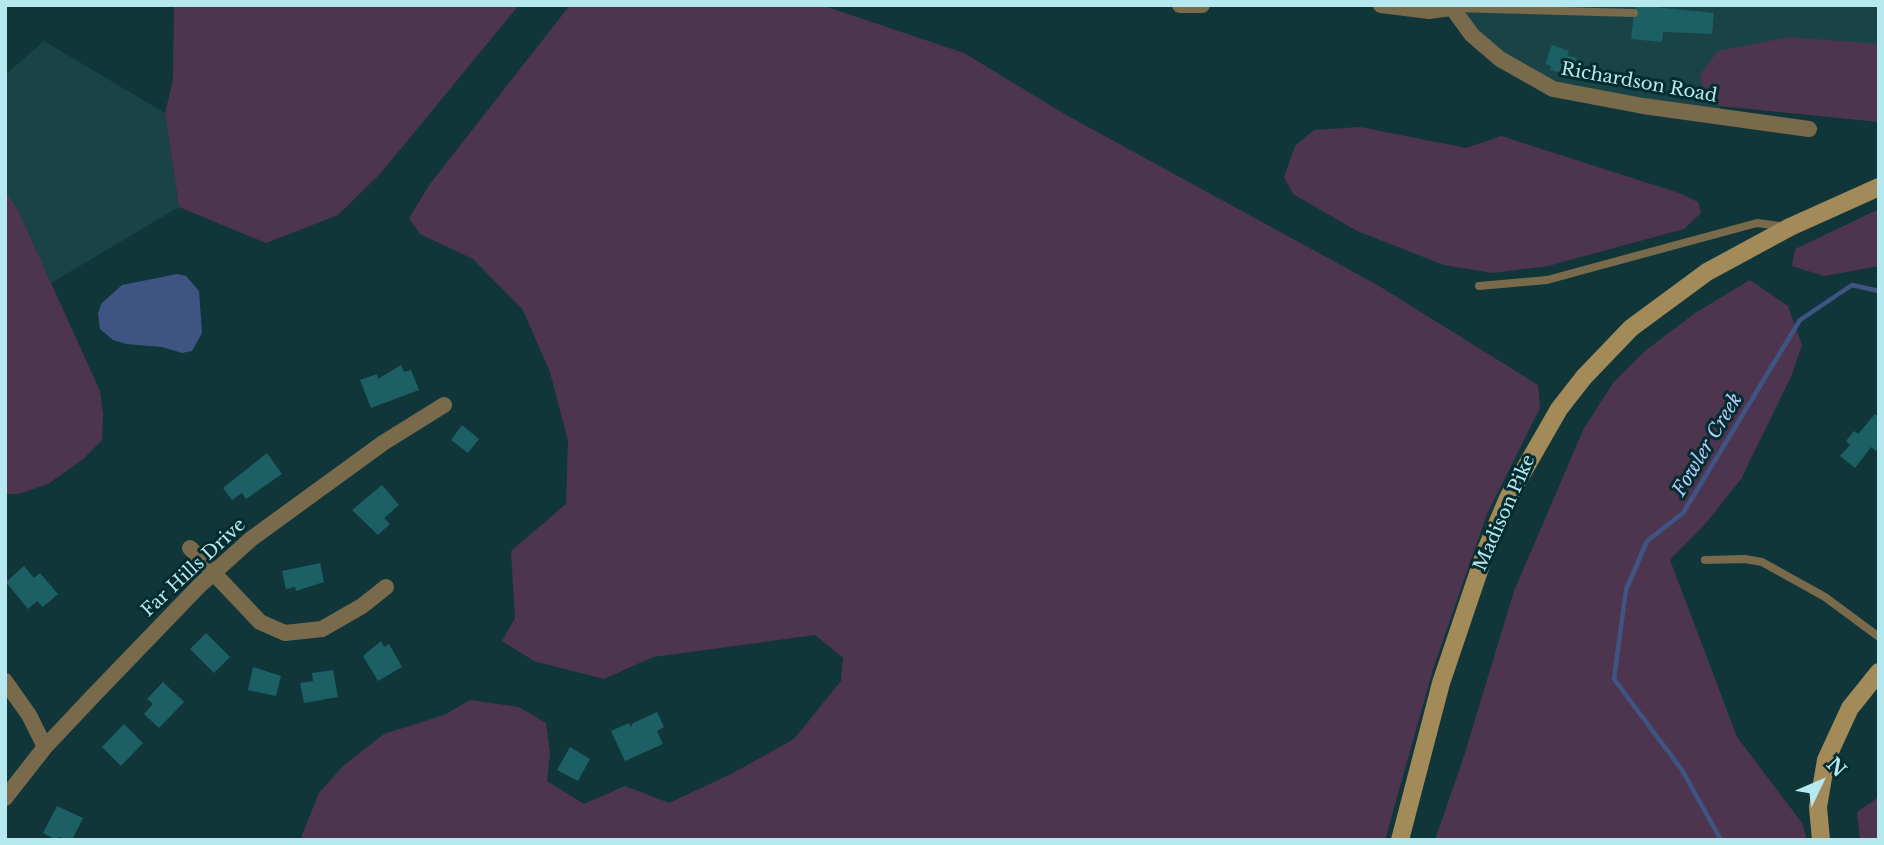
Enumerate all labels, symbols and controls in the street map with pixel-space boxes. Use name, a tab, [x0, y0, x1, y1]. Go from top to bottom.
street label: Richardson Road	[1559, 59, 1719, 107]
water label: Fowler Creek	[1668, 389, 1748, 501]
street label: Madison Pike	[1470, 452, 1540, 574]
street label: Far Hills Drive	[137, 514, 251, 622]
north arrow	[1786, 747, 1856, 817]
text: N	[1822, 753, 1851, 781]

